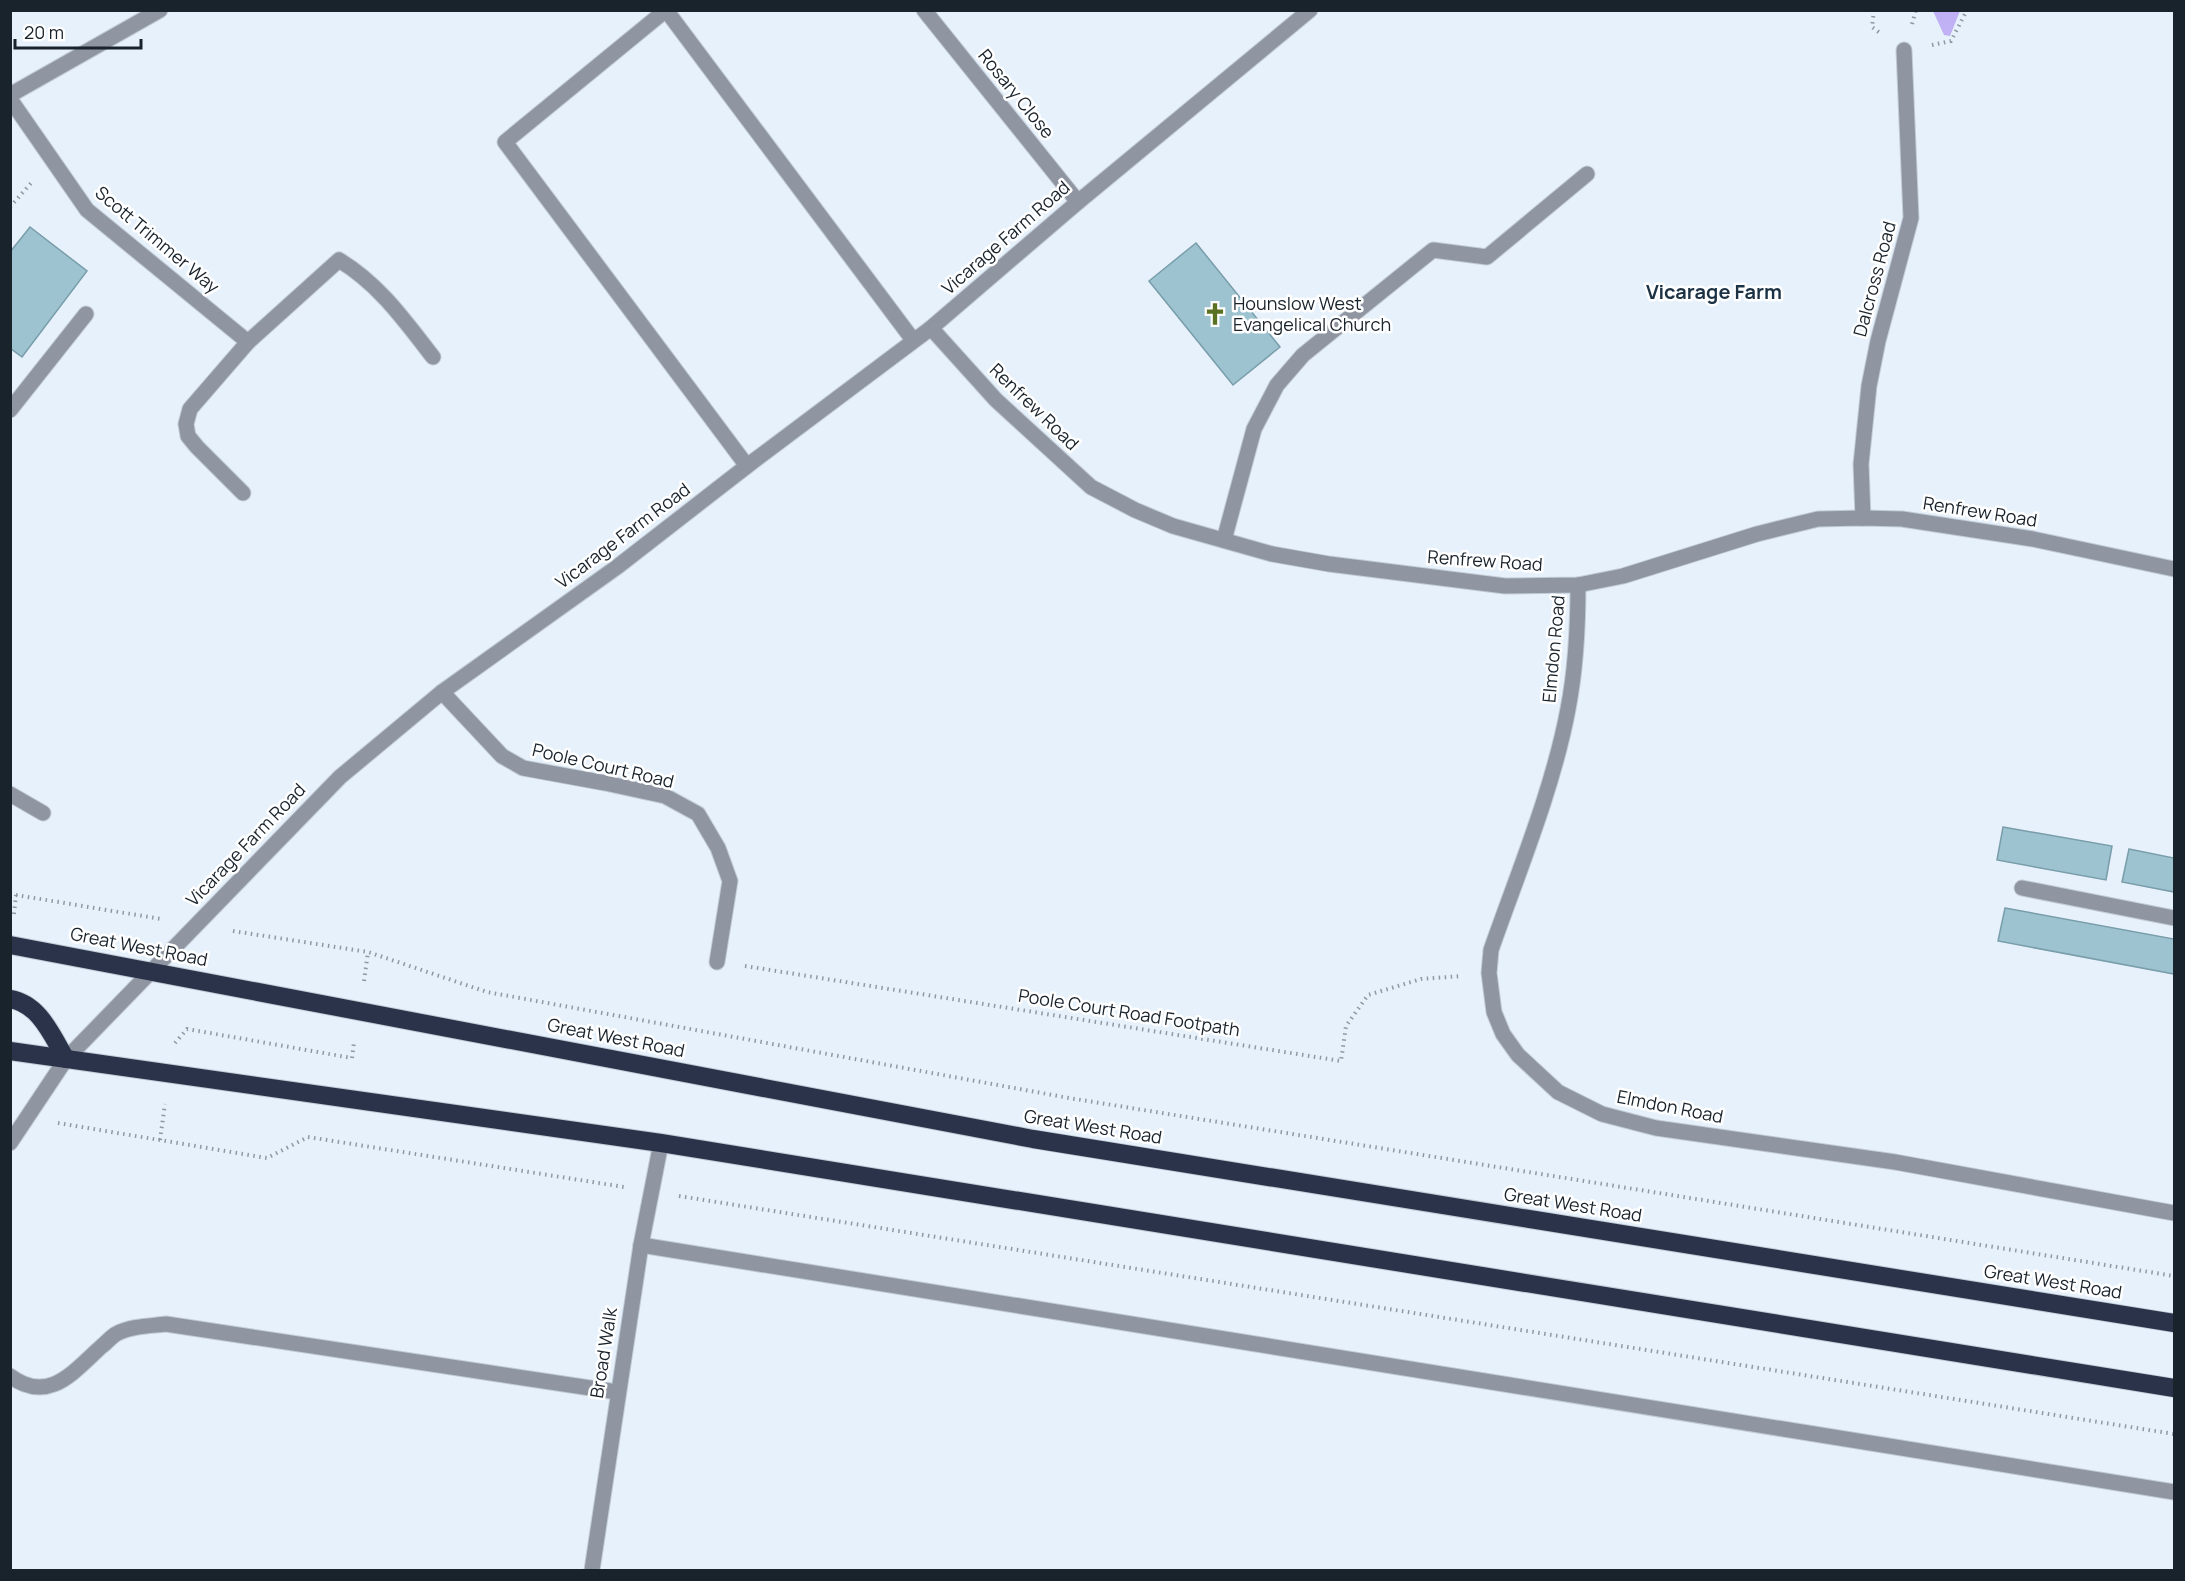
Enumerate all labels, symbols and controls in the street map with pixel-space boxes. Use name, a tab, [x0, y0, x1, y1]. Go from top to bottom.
scale bar	[15, 12, 141, 50]
text: 20 m	[24, 20, 64, 44]
street label: Rosary Close	[973, 44, 1060, 143]
street label: Vicarage Farm Road	[936, 175, 1074, 300]
street label: Scott Trimmer Way	[91, 180, 225, 299]
street label: Dalcross Road	[1847, 219, 1901, 339]
district label: Vicarage Farm	[1646, 278, 1782, 305]
place label: Hounslow West Evangelical Church	[1233, 291, 1391, 336]
church icon: Hounslow West Evangelical Church	[1202, 301, 1228, 327]
street label: Renfrew Road	[985, 358, 1084, 455]
street label: Vicarage Farm Road	[550, 477, 694, 594]
street label: Renfrew Road	[1921, 490, 2039, 532]
street label: Renfrew Road	[1427, 544, 1543, 576]
street label: Elmdon Road	[1536, 594, 1570, 704]
street label: Poole Court Road	[530, 737, 676, 793]
street label: Vicarage Farm Road	[180, 778, 310, 911]
street label: Great West Road	[69, 921, 210, 971]
street label: Poole Court Road Footpath	[1017, 983, 1242, 1041]
street label: Great West Road	[546, 1012, 687, 1062]
street label: Elmdon Road	[1615, 1084, 1725, 1128]
street label: Great West Road	[1022, 1103, 1164, 1149]
street label: Great West Road	[1502, 1181, 1644, 1227]
street label: Great West Road	[1982, 1258, 2124, 1304]
street label: Broad Walk	[584, 1305, 622, 1400]

